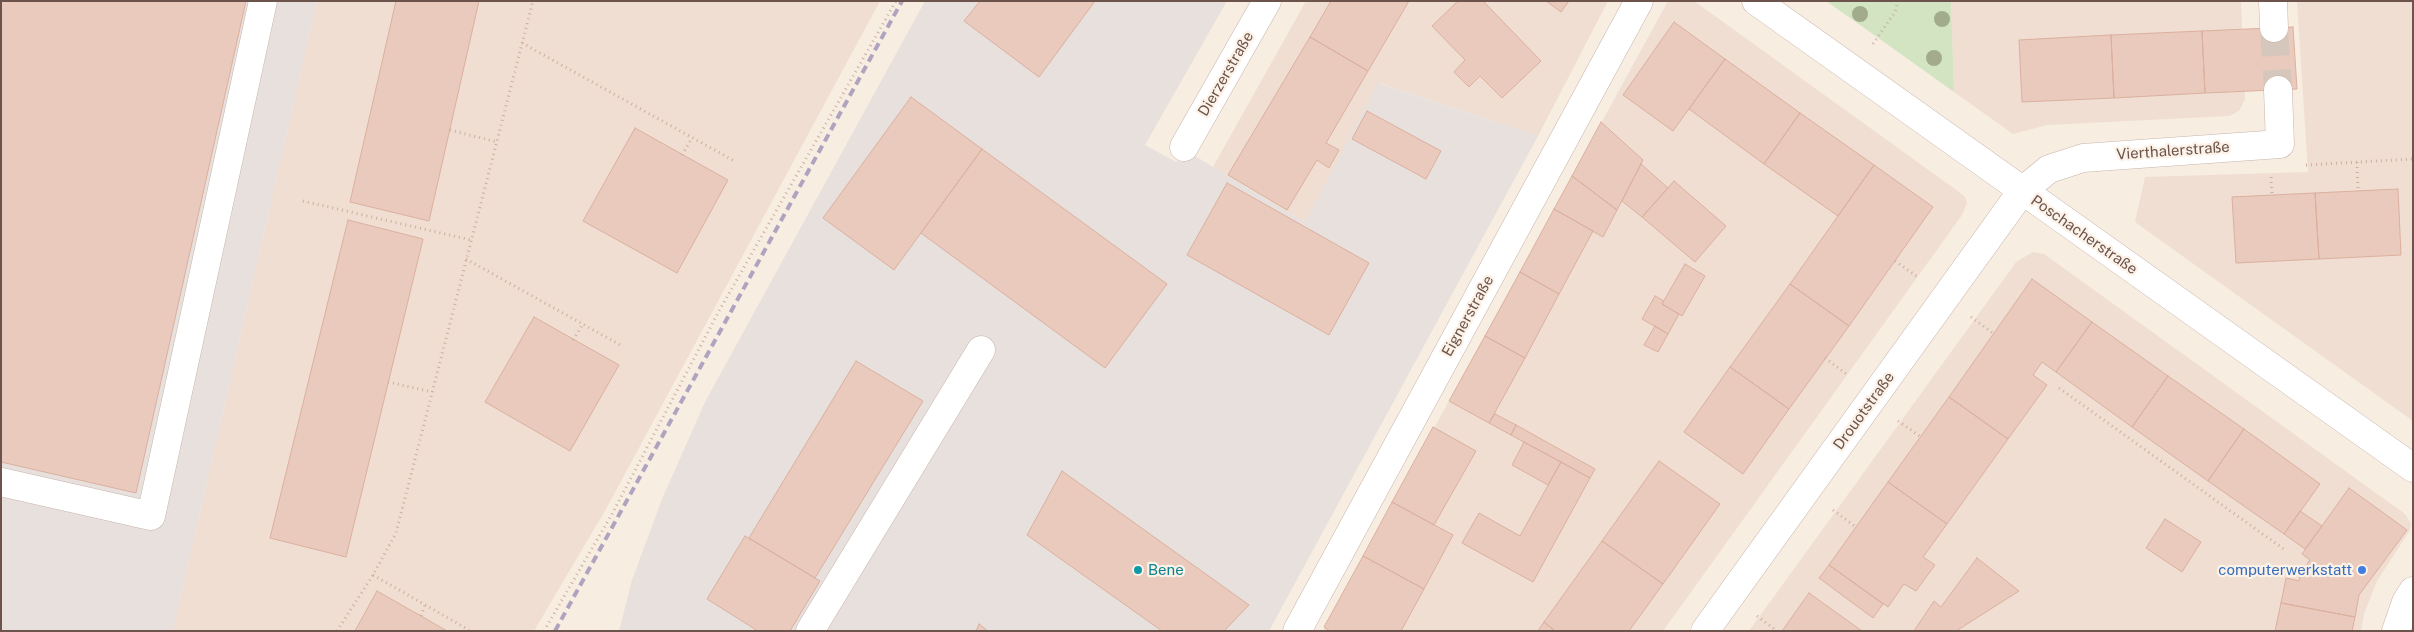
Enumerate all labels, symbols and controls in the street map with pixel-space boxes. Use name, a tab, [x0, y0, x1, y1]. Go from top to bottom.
street label: Dierzerstraße	[1195, 29, 1257, 119]
street label: Vierthalerstraße	[2116, 138, 2230, 164]
street label: Poschacherstraße	[2027, 192, 2141, 278]
street label: Eignerstraße	[1438, 272, 1498, 360]
street label: Drouotstraße	[1830, 369, 1898, 453]
place label: Bene	[1148, 561, 1184, 579]
place label: computerwerkstatt	[2218, 561, 2352, 579]
marker: Bene	[1132, 564, 1144, 576]
marker: computerwerkstatt	[2356, 564, 2368, 576]

